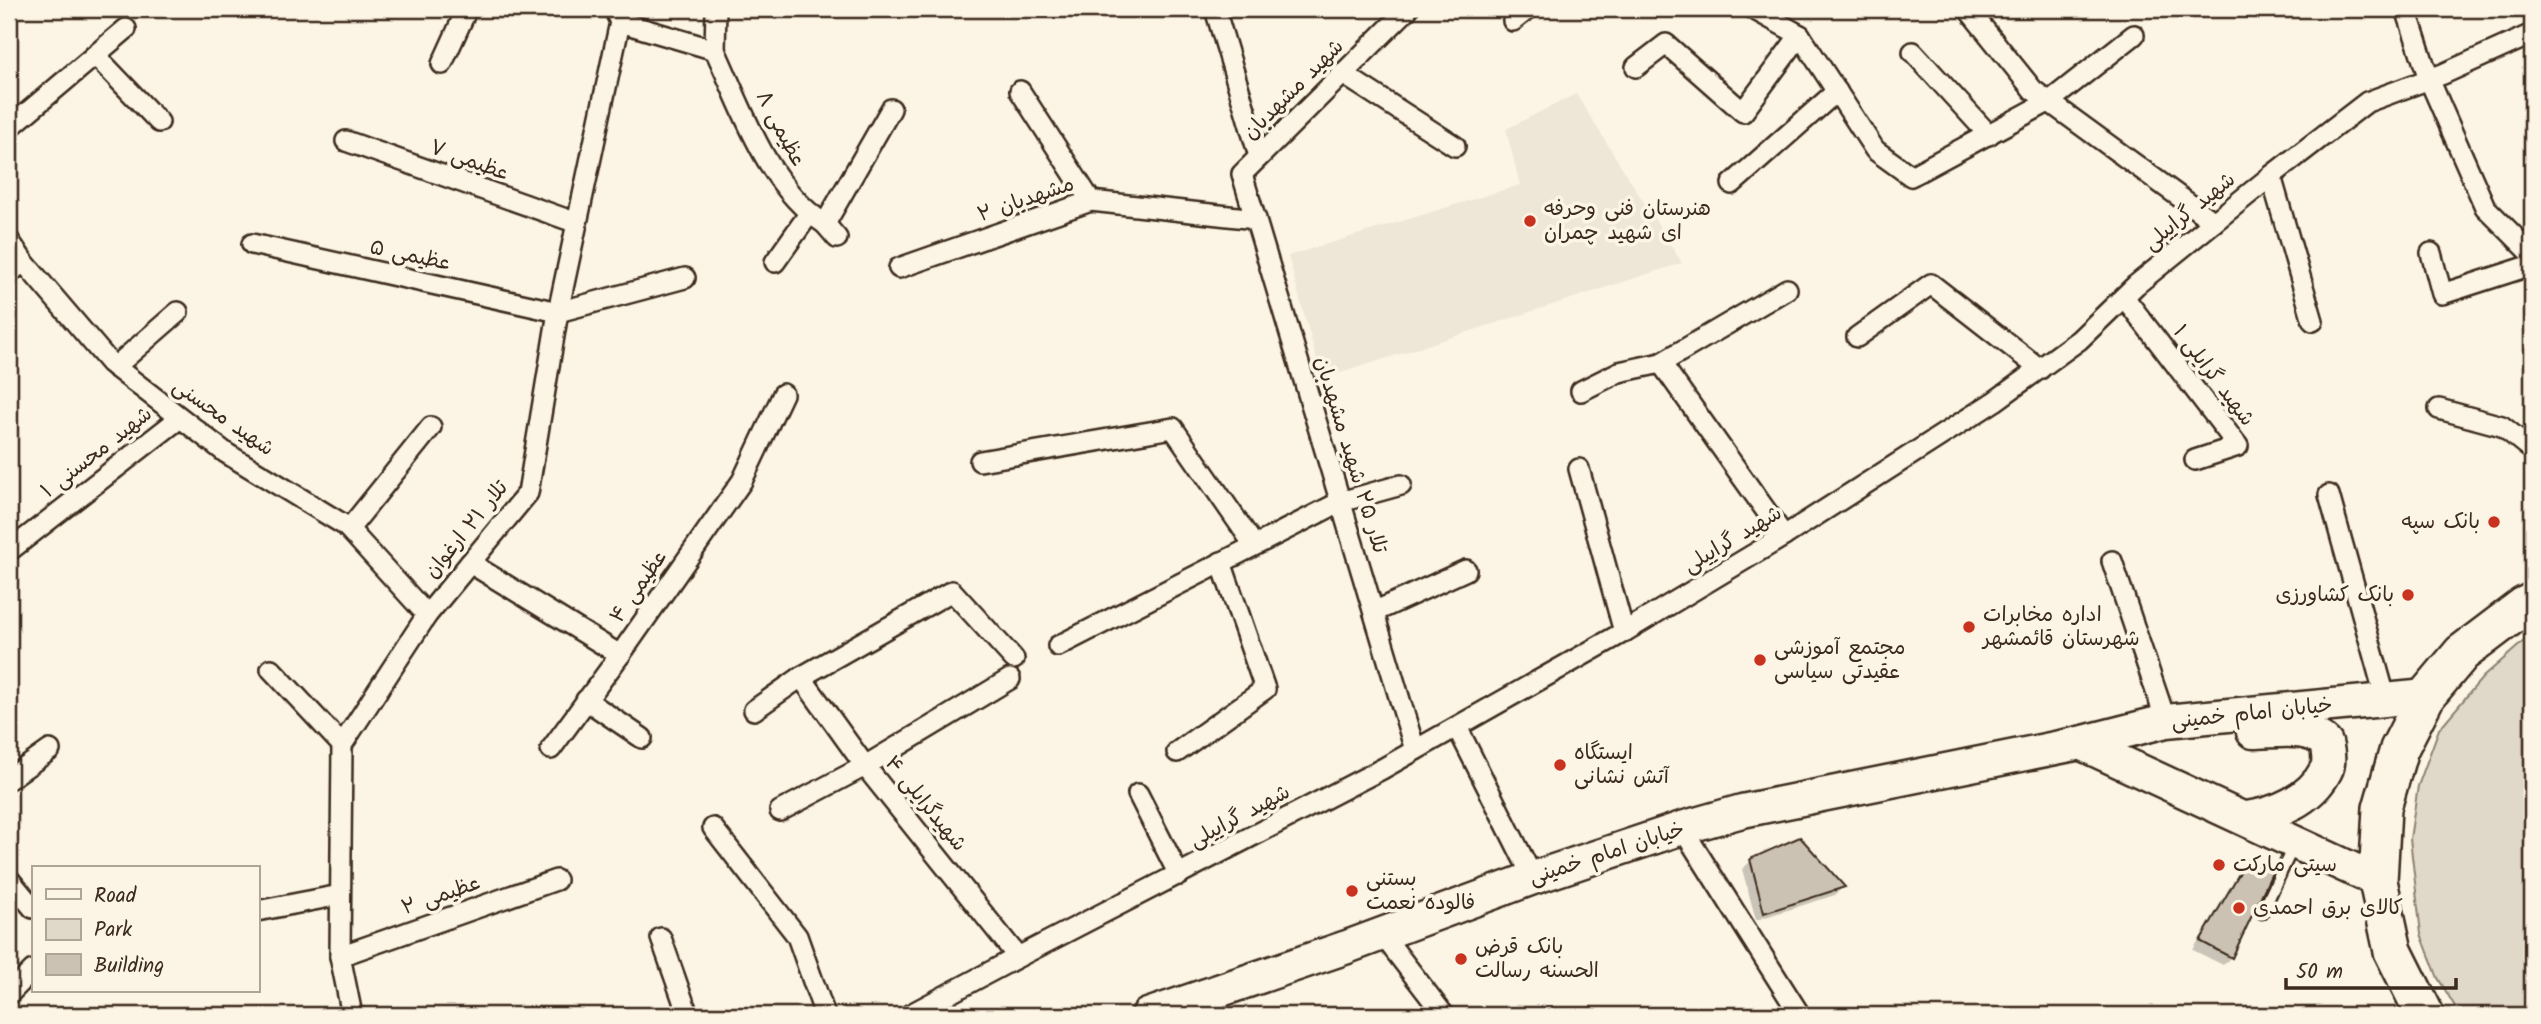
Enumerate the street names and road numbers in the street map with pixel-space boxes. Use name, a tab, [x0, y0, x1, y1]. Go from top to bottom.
street label: شهید مشهدبان	[1236, 32, 1352, 148]
street label: عظیمی ۸	[746, 85, 814, 173]
street label: عظیمی ۷	[425, 131, 513, 191]
street label: شهید گراییلی	[2137, 164, 2243, 260]
street label: مشهدبان ۲	[973, 168, 1079, 232]
street label: عظیمی ۵	[367, 231, 453, 281]
street label: شهید گرایلی ۱	[2164, 318, 2262, 434]
street label: تلار ۲۵ شهید مشهدبان	[1304, 352, 1396, 558]
street label: شهید محسنی	[165, 371, 281, 465]
street label: شهید محسنی ۱	[34, 399, 160, 507]
street label: تلار ۲۱ ارغوان	[417, 473, 518, 586]
street label: شهید گراییلی	[1677, 497, 1789, 583]
street label: عظیمی ۴	[602, 544, 676, 630]
street label: خیابان امام خمینی	[2170, 689, 2334, 739]
street label: شهیدگرایلی ۴	[876, 749, 974, 859]
street label: شهید گراییلی	[1184, 777, 1296, 857]
street label: خیابان امام خمینی	[1525, 813, 1689, 895]
street label: عظیمی ۲	[397, 867, 485, 925]

